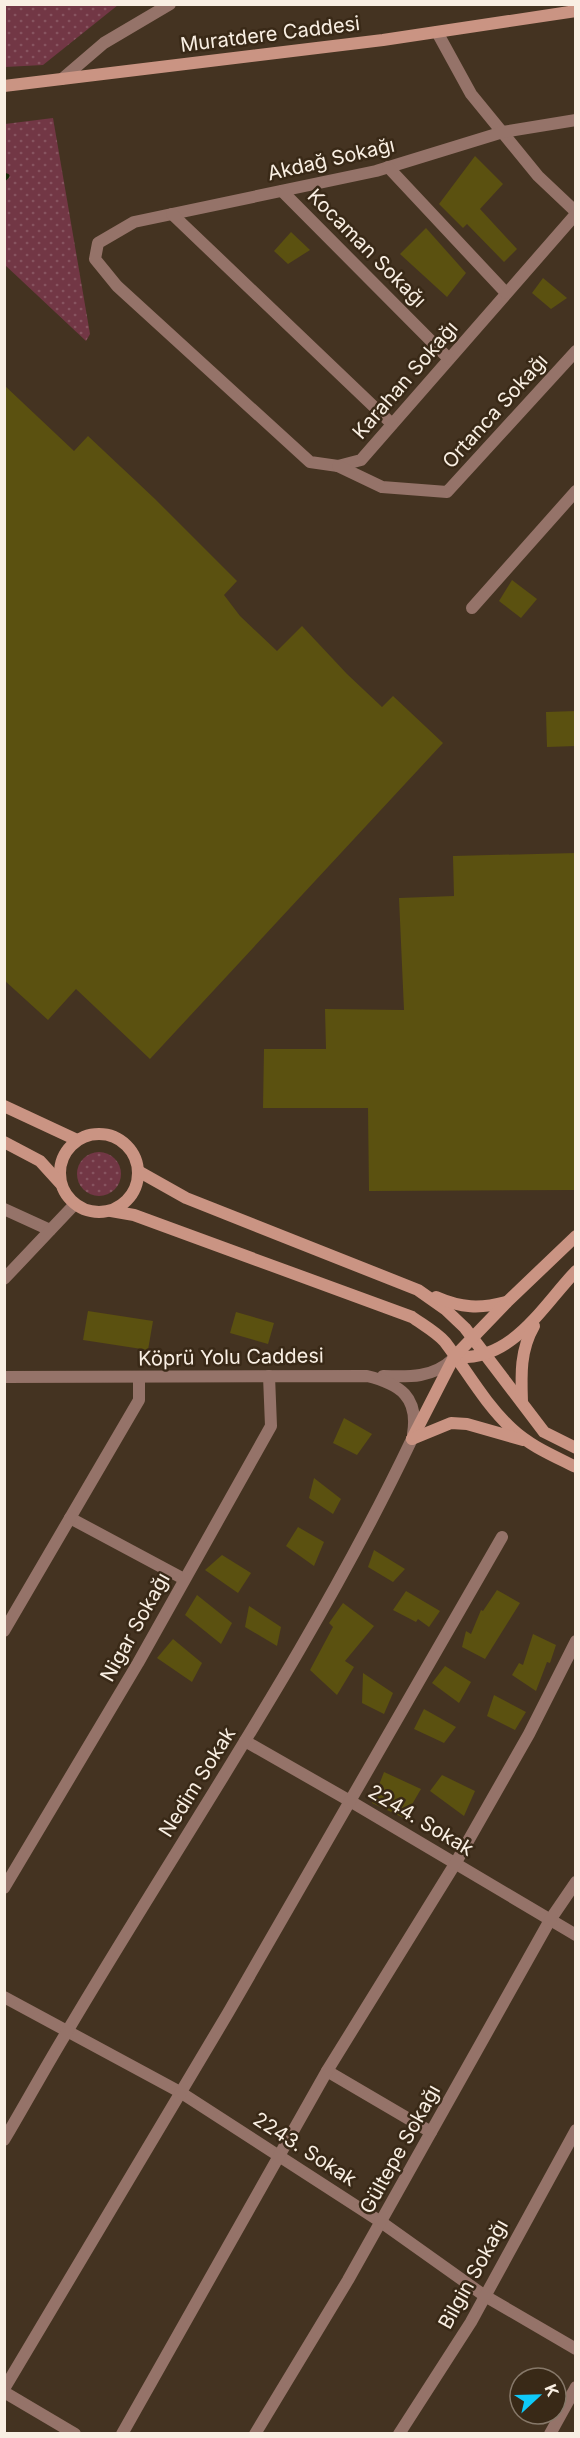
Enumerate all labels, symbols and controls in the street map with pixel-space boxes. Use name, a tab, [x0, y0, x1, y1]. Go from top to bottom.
street label: Muratdere Caddesi	[179, 11, 361, 57]
street label: Akdağ Sokağı	[265, 133, 397, 185]
street label: Kocaman Sokağı	[303, 184, 431, 312]
street label: Karahan Sokağı	[347, 316, 463, 444]
street label: Ortanca Sokağı	[437, 349, 553, 473]
street label: Köprü Yolu Caddesi	[138, 1343, 324, 1371]
street label: Nigar Sokağı	[95, 1568, 175, 1686]
street label: Nedim Sokak	[154, 1723, 240, 1841]
street label: 2244. Sokak	[364, 1779, 478, 1861]
street label: Gültepe Sokağı	[355, 2080, 445, 2218]
street label: 2243. Sokak	[249, 2107, 361, 2191]
street label: Bilgin Sokağı	[433, 2215, 513, 2333]
north arrow	[508, 2366, 568, 2426]
text: K	[540, 2381, 564, 2400]

